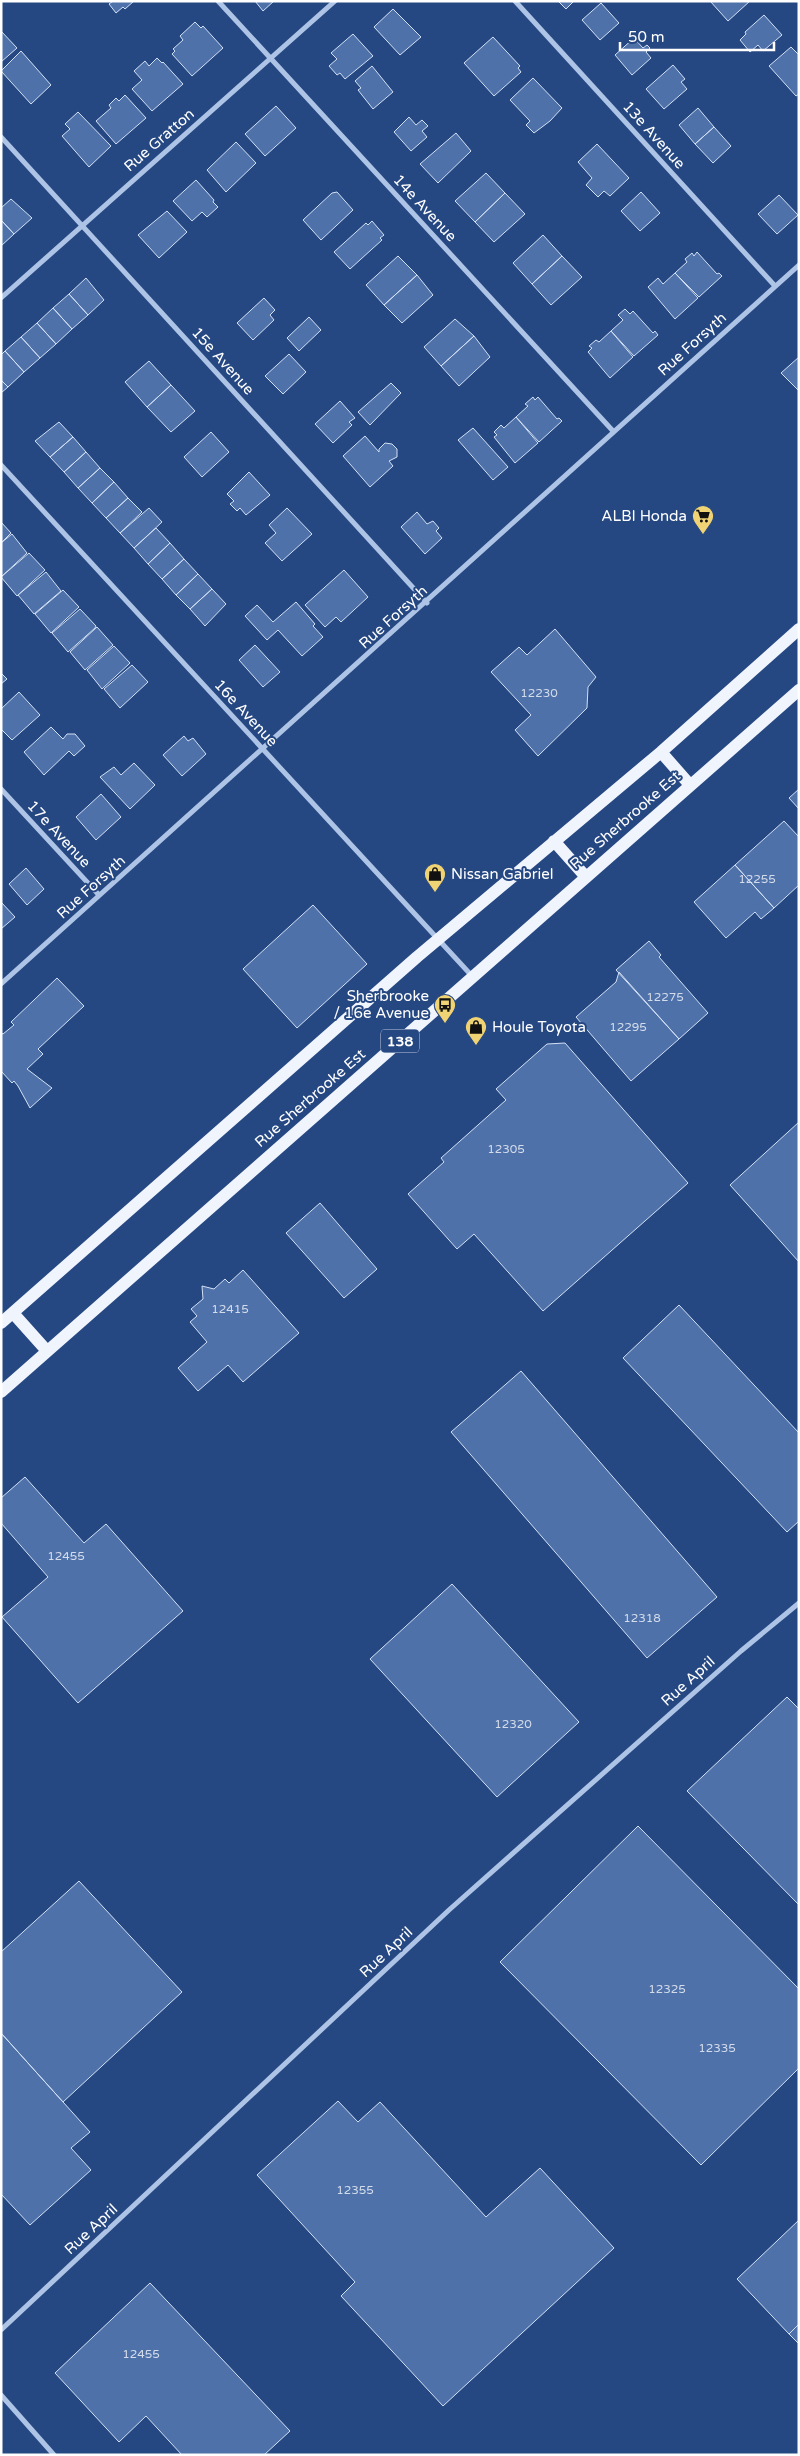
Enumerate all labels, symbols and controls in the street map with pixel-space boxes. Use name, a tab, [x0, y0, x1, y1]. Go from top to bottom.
scale bar	[620, 20, 774, 52]
text: 50 m	[628, 28, 665, 46]
street label: 13e Avenue	[619, 97, 689, 173]
street label: Rue Gratton	[120, 105, 198, 175]
street label: 14e Avenue	[389, 171, 461, 245]
street label: Rue Forsyth	[654, 309, 730, 379]
street label: 15e Avenue	[188, 323, 258, 399]
supermarket icon: ALBI Honda	[691, 504, 715, 535]
place label: ALBI Honda	[601, 507, 687, 525]
street label: Rue Forsyth	[355, 582, 431, 652]
street label: 16e Avenue	[210, 676, 282, 750]
house number: 12230	[520, 686, 558, 700]
street label: Rue Sherbrooke Est	[566, 767, 684, 873]
street label: 17e Avenue	[23, 797, 95, 871]
street label: Rue Forsyth	[53, 852, 129, 922]
shop icon: Nissan Gabriel	[423, 862, 447, 893]
place label: Nissan Gabriel	[451, 865, 553, 883]
house number: 12255	[738, 872, 776, 886]
place label: Sherbrooke / 16e Avenue	[334, 987, 429, 1022]
house number: 12275	[646, 990, 684, 1004]
bus stop icon: Sherbrooke / 16e Avenue	[433, 993, 457, 1024]
shop icon: Houle Toyota	[464, 1015, 488, 1046]
place label: Houle Toyota	[492, 1018, 586, 1036]
house number: 12295	[609, 1020, 647, 1034]
road number: 138	[381, 1030, 419, 1052]
street label: Rue Sherbrooke Est	[251, 1045, 369, 1151]
house number: 12305	[487, 1142, 525, 1156]
house number: 12415	[211, 1302, 249, 1316]
house number: 12455	[47, 1549, 85, 1563]
house number: 12318	[623, 1611, 661, 1625]
street label: Rue April	[657, 1652, 719, 1710]
house number: 12320	[494, 1717, 532, 1731]
street label: Rue April	[356, 1923, 416, 1981]
house number: 12325	[648, 1982, 686, 1996]
house number: 12335	[698, 2041, 736, 2055]
house number: 12355	[336, 2183, 374, 2197]
street label: Rue April	[61, 2200, 121, 2258]
house number: 12455	[122, 2347, 160, 2361]

